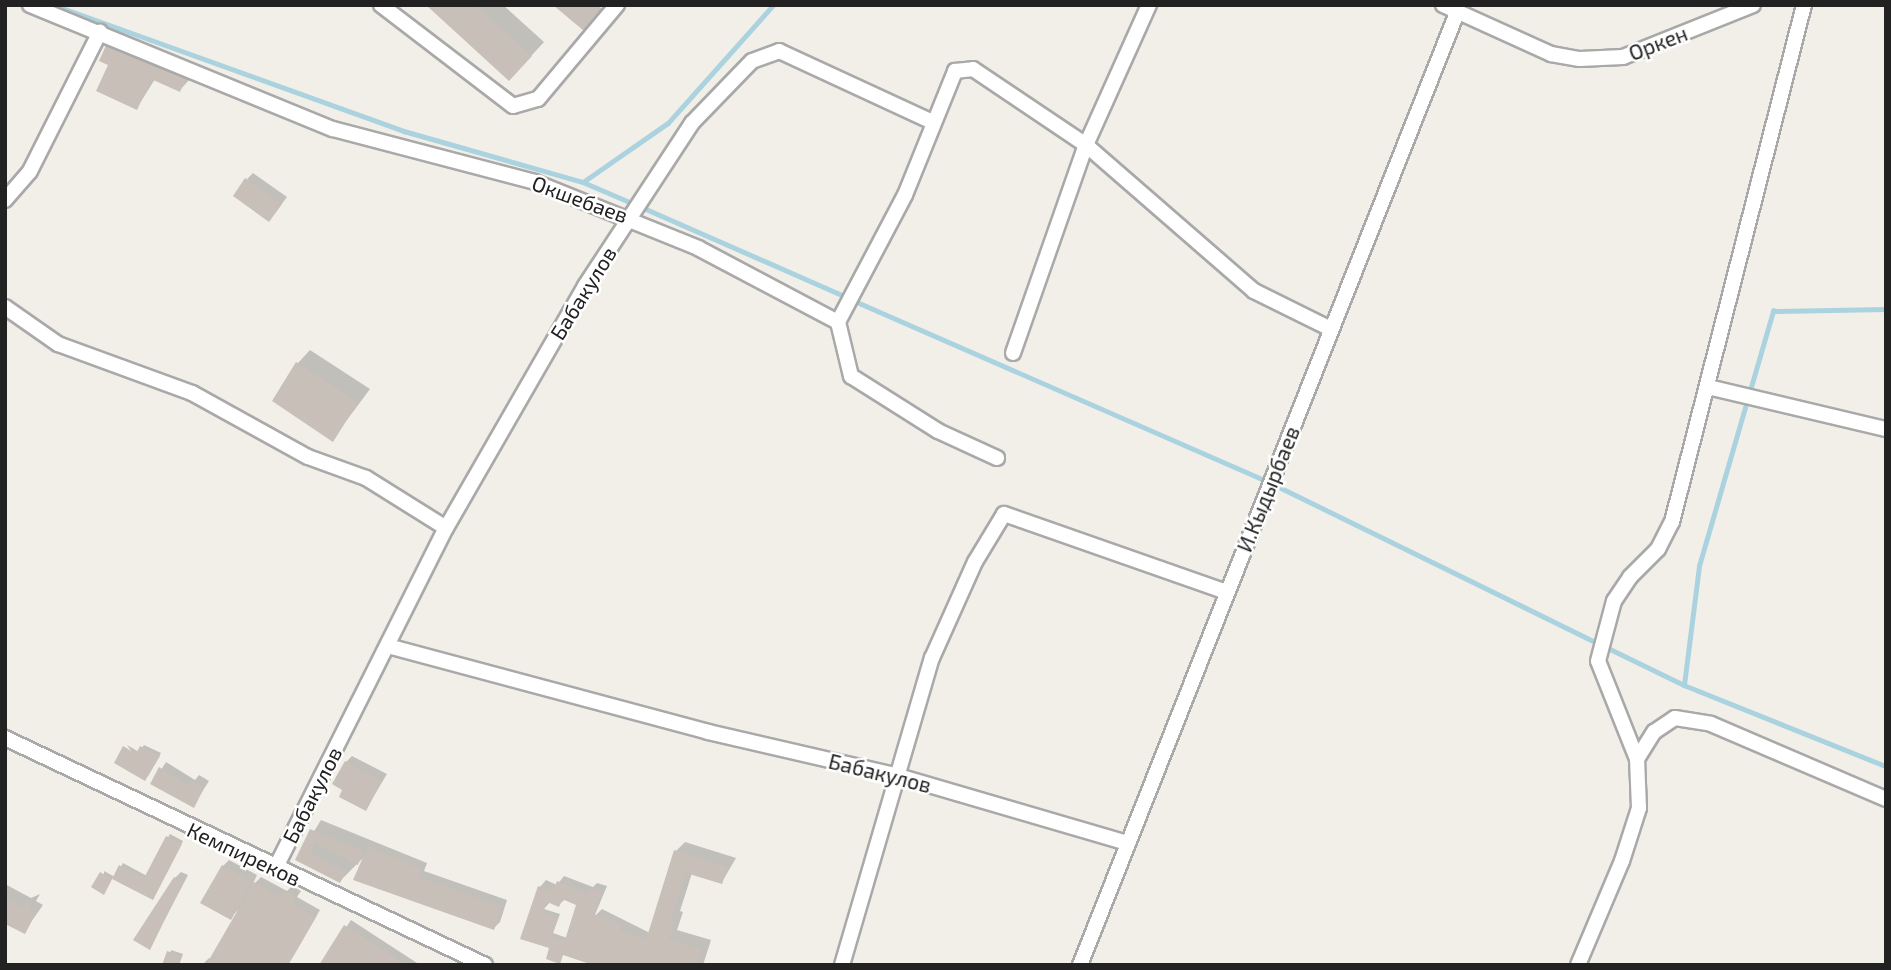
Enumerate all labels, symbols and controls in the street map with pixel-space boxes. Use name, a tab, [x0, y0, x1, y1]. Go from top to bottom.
street label: Оркен	[1625, 20, 1691, 66]
street label: Окшебаев	[529, 170, 631, 228]
street label: Бабакулов	[545, 242, 621, 344]
street label: И.Кыдырбаев	[1231, 422, 1305, 556]
street label: Бабакулов	[277, 743, 347, 847]
street label: Бабакулов	[826, 748, 934, 798]
street label: Кемпиреков	[183, 817, 305, 891]

